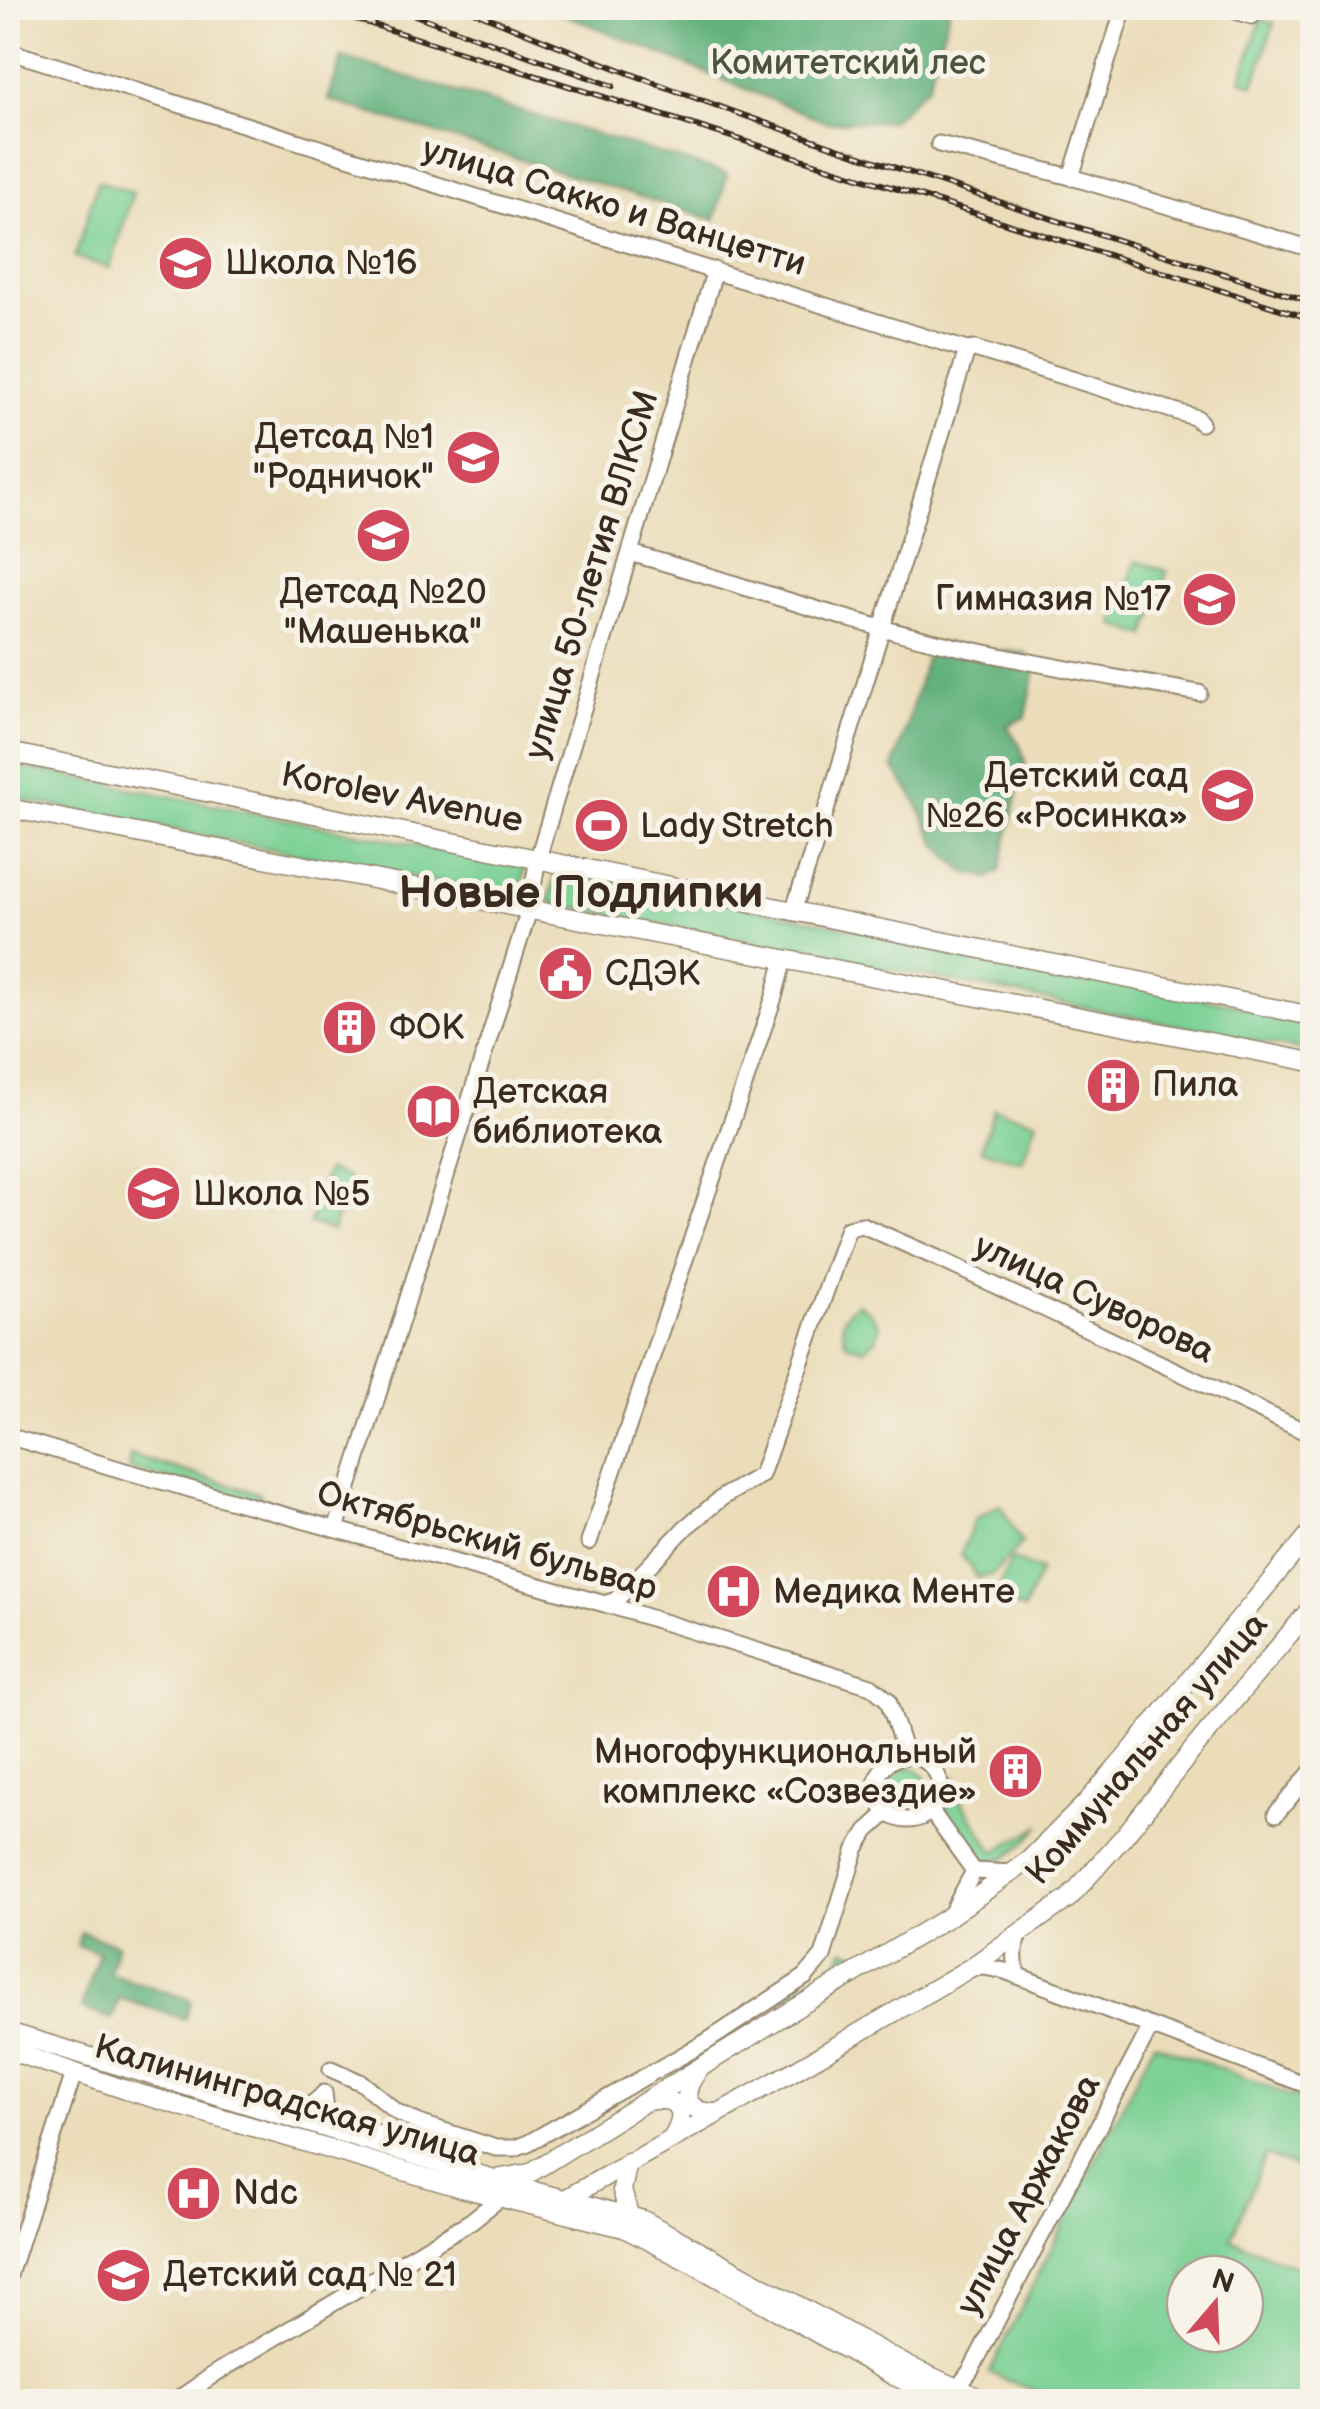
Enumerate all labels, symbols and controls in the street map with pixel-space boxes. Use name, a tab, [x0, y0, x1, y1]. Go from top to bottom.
park label: Комитетский лес	[710, 42, 986, 85]
street label: улица Сакко и Ванцетти	[417, 128, 811, 286]
school or university icon: Школа №16	[156, 233, 216, 293]
place label: Школа №16	[225, 242, 417, 285]
street label: улица 50-летия ВЛКСМ	[515, 385, 669, 765]
place label: Детсад №1 "Родничок"	[253, 416, 434, 499]
school or university icon: Детсад №1 "Родничок"	[443, 427, 503, 487]
school or university icon: Детсад №20 "Машенька"	[353, 506, 413, 566]
school or university icon: Гимназия №17	[1180, 569, 1240, 629]
place label: Детсад №20 "Машенька"	[279, 571, 487, 654]
place label: Гимназия №17	[935, 578, 1171, 621]
street label: Korolev Avenue	[277, 753, 527, 843]
place label: Детский сад №26 «Росинка»	[925, 755, 1188, 838]
school or university icon: Детский сад №26 «Росинка»	[1197, 766, 1257, 826]
sports icon: Lady Stretch	[571, 796, 631, 856]
place label: Lady Stretch	[640, 805, 834, 848]
district label: Новые Подлипки	[399, 866, 763, 921]
public building icon: СДЭК	[536, 944, 596, 1004]
place label: СДЭК	[605, 953, 700, 996]
building icon: ФОК	[320, 998, 380, 1058]
place label: ФОК	[389, 1007, 464, 1050]
building icon: Пила	[1083, 1055, 1143, 1115]
place label: Пила	[1152, 1064, 1239, 1107]
place label: Детская библиотека	[473, 1071, 663, 1154]
library icon: Детская библиотека	[404, 1082, 464, 1142]
school or university icon: Школа №5	[124, 1164, 184, 1224]
place label: Школа №5	[193, 1173, 370, 1216]
street label: улица Суворова	[967, 1225, 1221, 1373]
street label: Октябрьский бульвар	[312, 1472, 662, 1610]
hospital icon: Медика Менте	[704, 1562, 764, 1622]
place label: Медика Менте	[773, 1571, 1015, 1614]
street label: Коммунальная улица	[1017, 1604, 1277, 1894]
place label: Многофункциональный комплекс «Созвездие»	[594, 1731, 977, 1814]
building icon: Многофункциональный комплекс «Созвездие»	[986, 1742, 1046, 1802]
street label: Калининградская улица	[89, 2025, 485, 2177]
street label: улица Аржакова	[947, 2067, 1111, 2323]
hospital icon: Ndc	[164, 2163, 224, 2223]
place label: Ndc	[233, 2172, 298, 2215]
school or university icon: Детский сад № 21	[94, 2245, 154, 2305]
place label: Детский сад № 21	[163, 2254, 457, 2297]
north arrow	[1165, 2254, 1265, 2354]
text: N	[1207, 2263, 1238, 2301]

